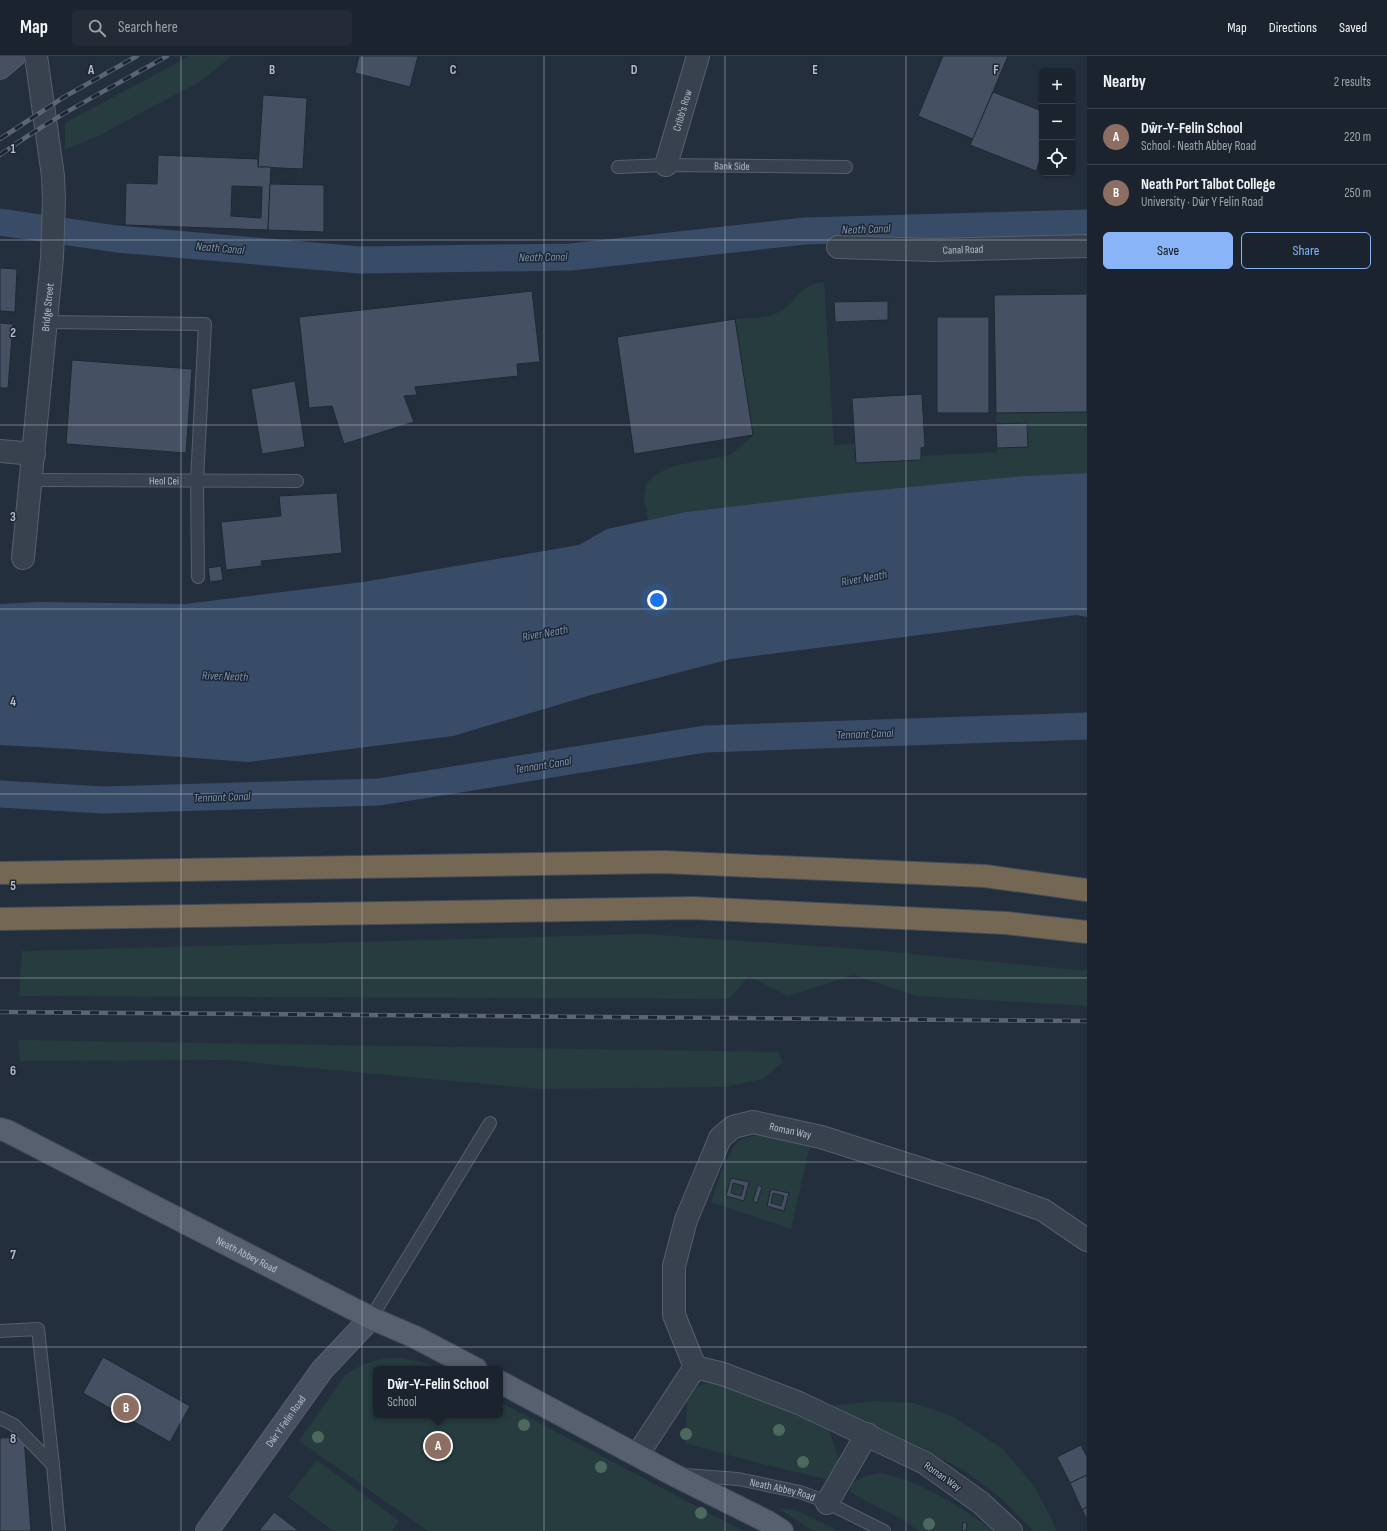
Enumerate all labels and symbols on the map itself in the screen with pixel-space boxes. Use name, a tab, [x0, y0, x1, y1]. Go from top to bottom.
text: A	[87, 62, 95, 78]
text: B	[269, 62, 275, 78]
text: C	[450, 62, 457, 78]
text: D	[631, 62, 638, 78]
text: E	[812, 62, 818, 78]
text: F	[993, 62, 999, 78]
street label: Cribb's Row	[670, 88, 695, 133]
text: 1	[10, 141, 16, 157]
street label: Bank Side	[714, 160, 750, 173]
water label: Neath Canal	[841, 221, 891, 238]
water label: Neath Canal	[195, 239, 246, 258]
street label: Canal Road	[943, 243, 984, 257]
water label: Neath Canal	[519, 250, 568, 265]
street label: Bridge Street	[39, 282, 57, 332]
text: 2	[10, 325, 16, 341]
street label: Heol Cei	[149, 474, 179, 488]
text: 3	[10, 509, 16, 525]
water label: River Neath	[840, 567, 888, 590]
your location	[647, 590, 667, 610]
water label: River Neath	[521, 622, 569, 645]
water label: River Neath	[202, 668, 248, 685]
text: 4	[10, 694, 16, 710]
water label: Tennant Canal	[836, 726, 894, 743]
water label: Tennant Canal	[514, 754, 573, 777]
water label: Tennant Canal	[193, 789, 251, 806]
text: 5	[10, 878, 16, 894]
text: 6	[10, 1063, 16, 1079]
street label: Roman Way	[768, 1120, 813, 1142]
street label: Neath Abbey Road	[214, 1234, 280, 1276]
text: 7	[10, 1247, 16, 1263]
pin: B	[113, 1393, 139, 1423]
street label: Dŵr Y Felin Road	[263, 1393, 309, 1450]
text: 8	[10, 1431, 16, 1447]
pin: A	[425, 1431, 451, 1461]
street label: Roman Way	[922, 1459, 964, 1494]
street label: Neath Abbey Road	[749, 1476, 817, 1504]

